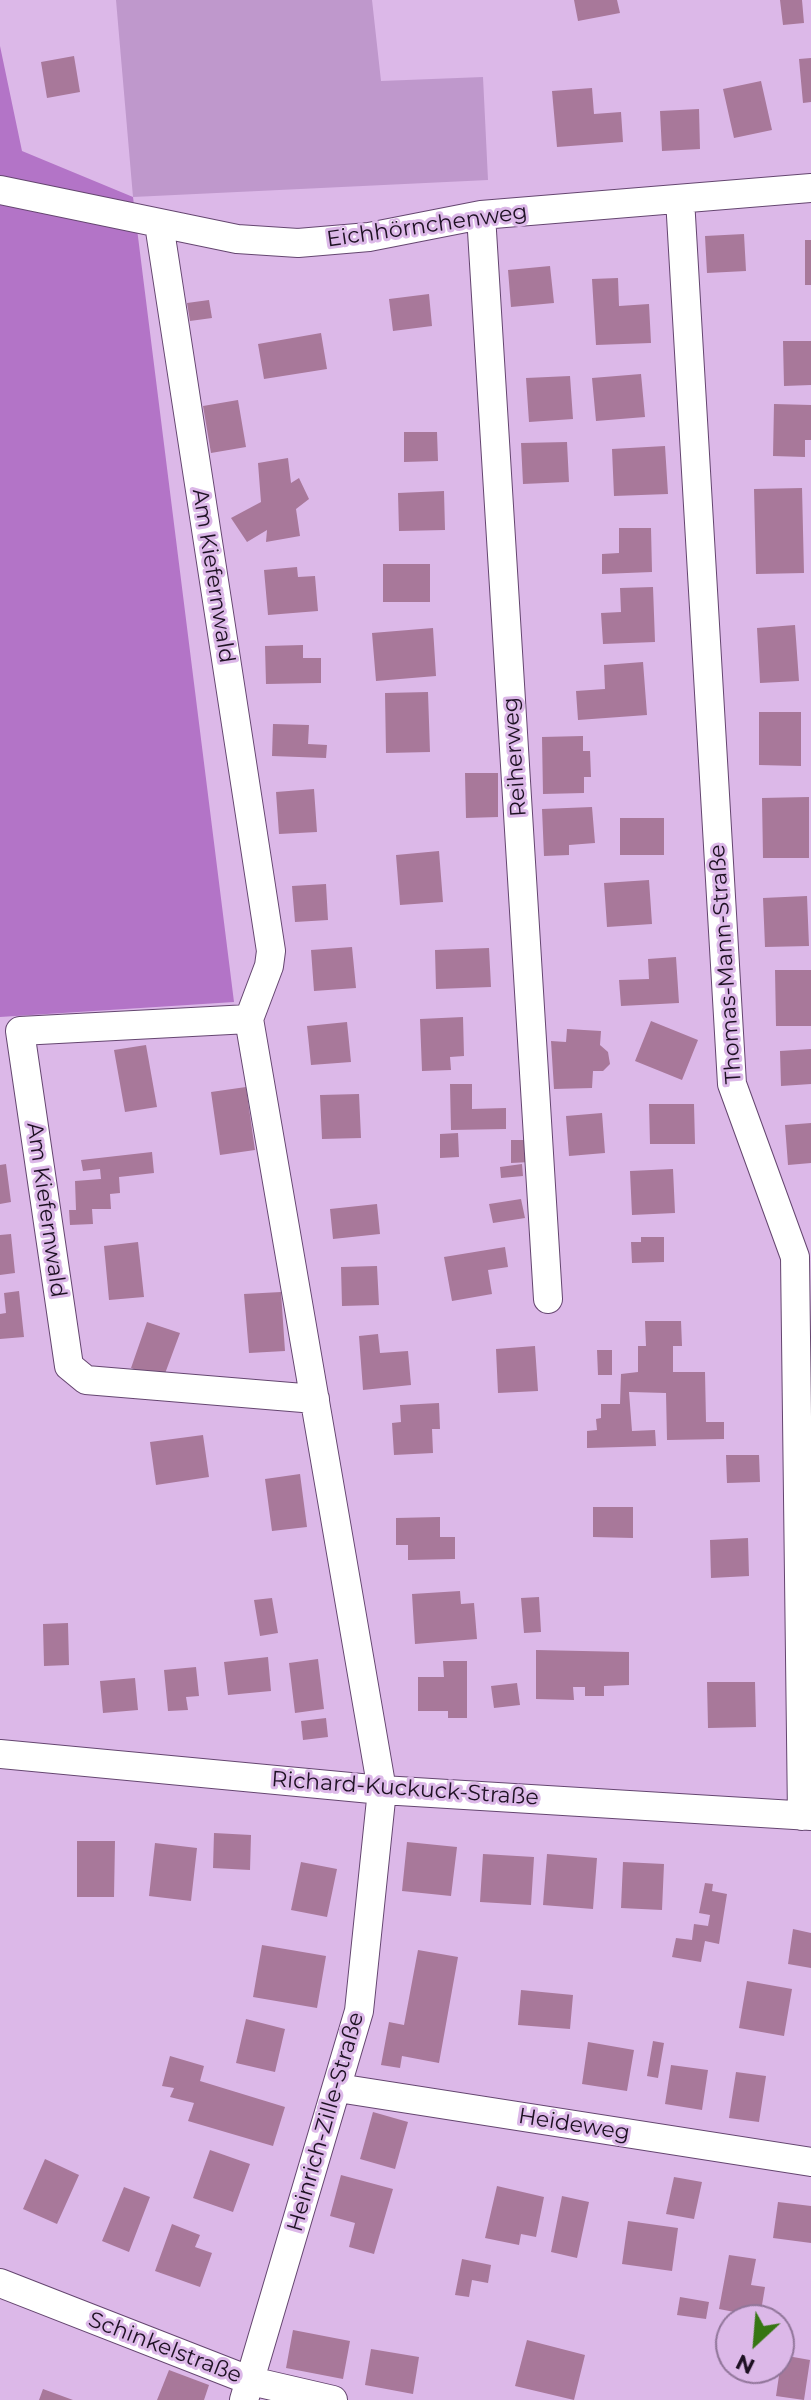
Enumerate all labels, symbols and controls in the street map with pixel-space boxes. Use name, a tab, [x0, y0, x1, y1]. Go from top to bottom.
street label: Eichhörnchenweg	[325, 199, 529, 253]
street label: Am Kiefernwald	[186, 487, 240, 665]
street label: Reiherweg	[498, 696, 532, 818]
street label: Thomas-Mann-Straße	[704, 843, 748, 1085]
street label: Am Kiefernwald	[21, 1121, 71, 1299]
street label: Richard-Kuckuck-Straße	[270, 1766, 540, 1812]
street label: Heinrich-Zille-Straße	[282, 2009, 370, 2235]
street label: Heideweg	[516, 2103, 632, 2147]
north arrow	[715, 2304, 795, 2384]
street label: Schinkelstraße	[85, 2307, 245, 2389]
text: N	[731, 2348, 759, 2380]

